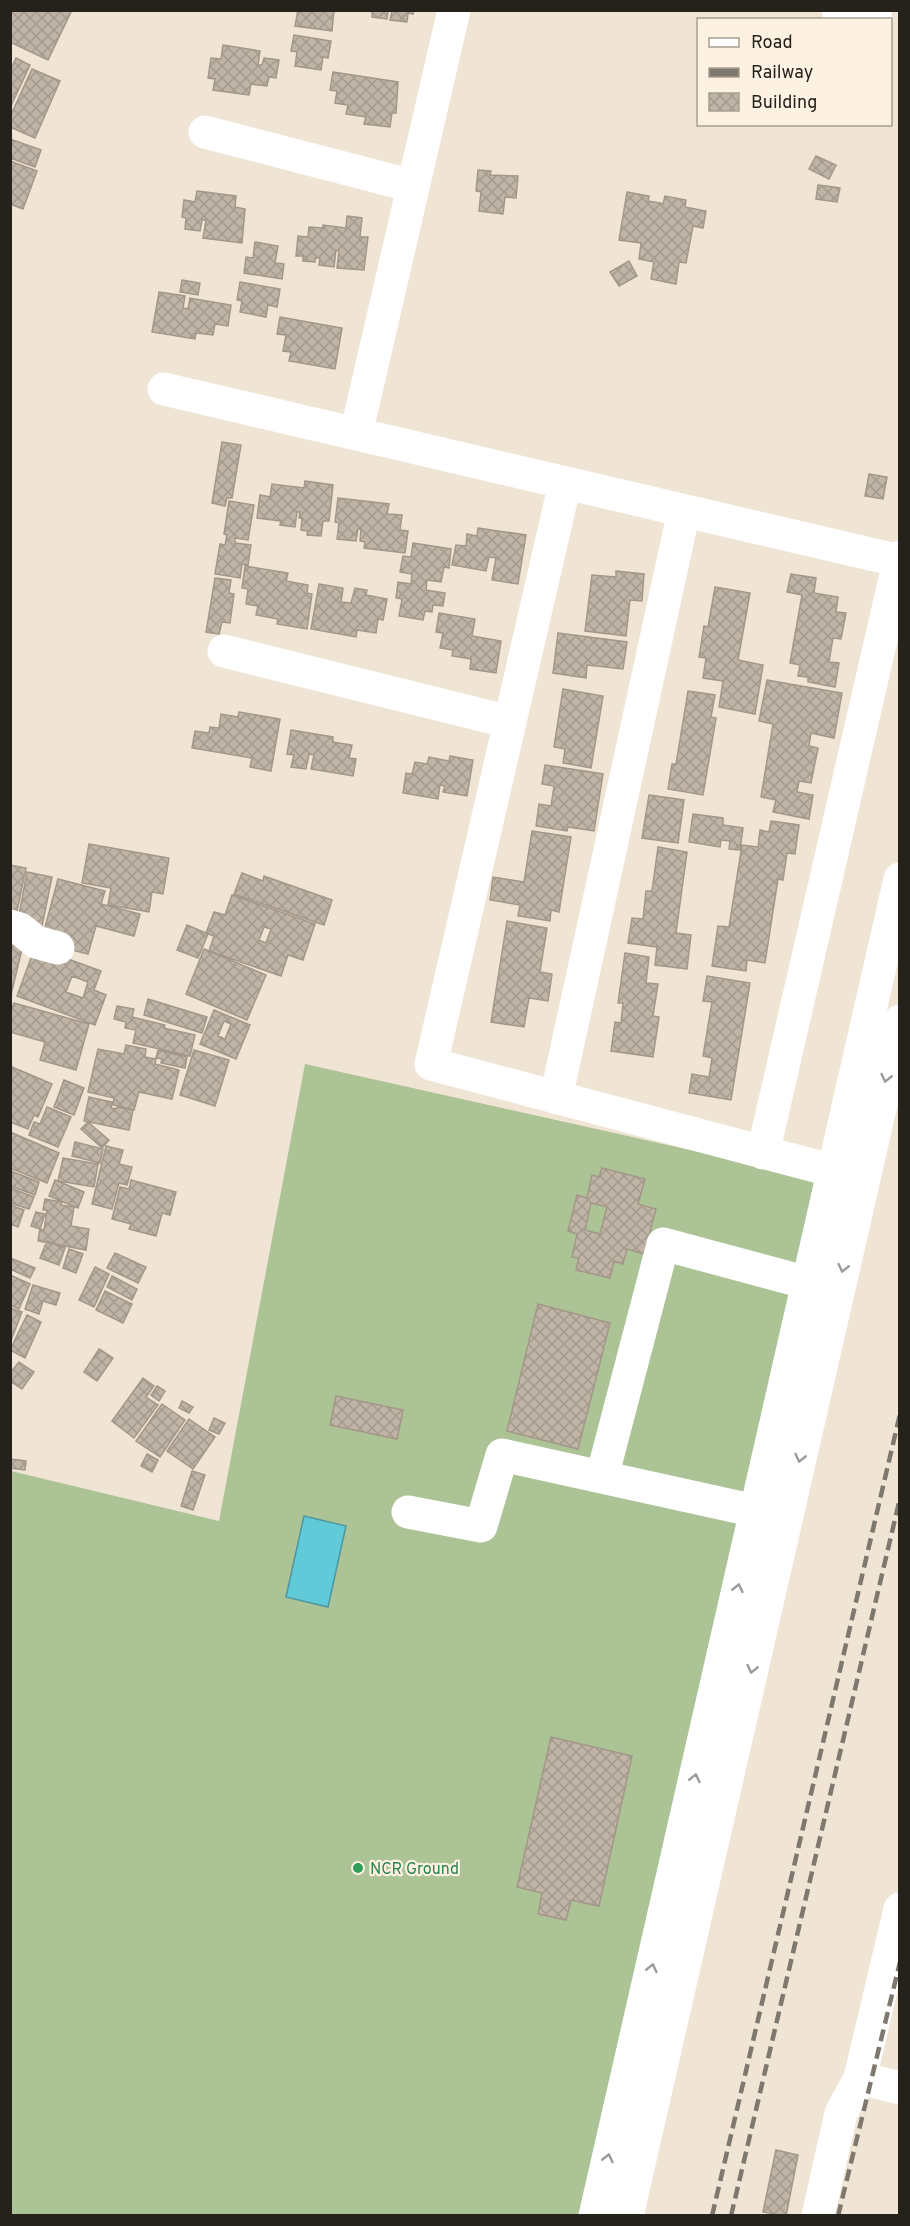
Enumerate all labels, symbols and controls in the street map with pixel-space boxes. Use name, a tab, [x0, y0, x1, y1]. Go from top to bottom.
legend	[697, 18, 892, 126]
text: Road	[751, 32, 793, 55]
text: Railway	[751, 62, 813, 85]
text: Building	[751, 92, 817, 115]
one-way arrow	[881, 1073, 894, 1083]
one-way arrow	[837, 1263, 850, 1273]
one-way arrow	[794, 1453, 807, 1463]
one-way arrow	[731, 1583, 744, 1593]
one-way arrow	[746, 1664, 759, 1674]
one-way arrow	[687, 1773, 700, 1783]
place label: NCR Ground	[370, 1860, 459, 1880]
marker: NCR Ground	[351, 1861, 365, 1875]
one-way arrow	[644, 1964, 657, 1974]
one-way arrow	[601, 2154, 614, 2164]

